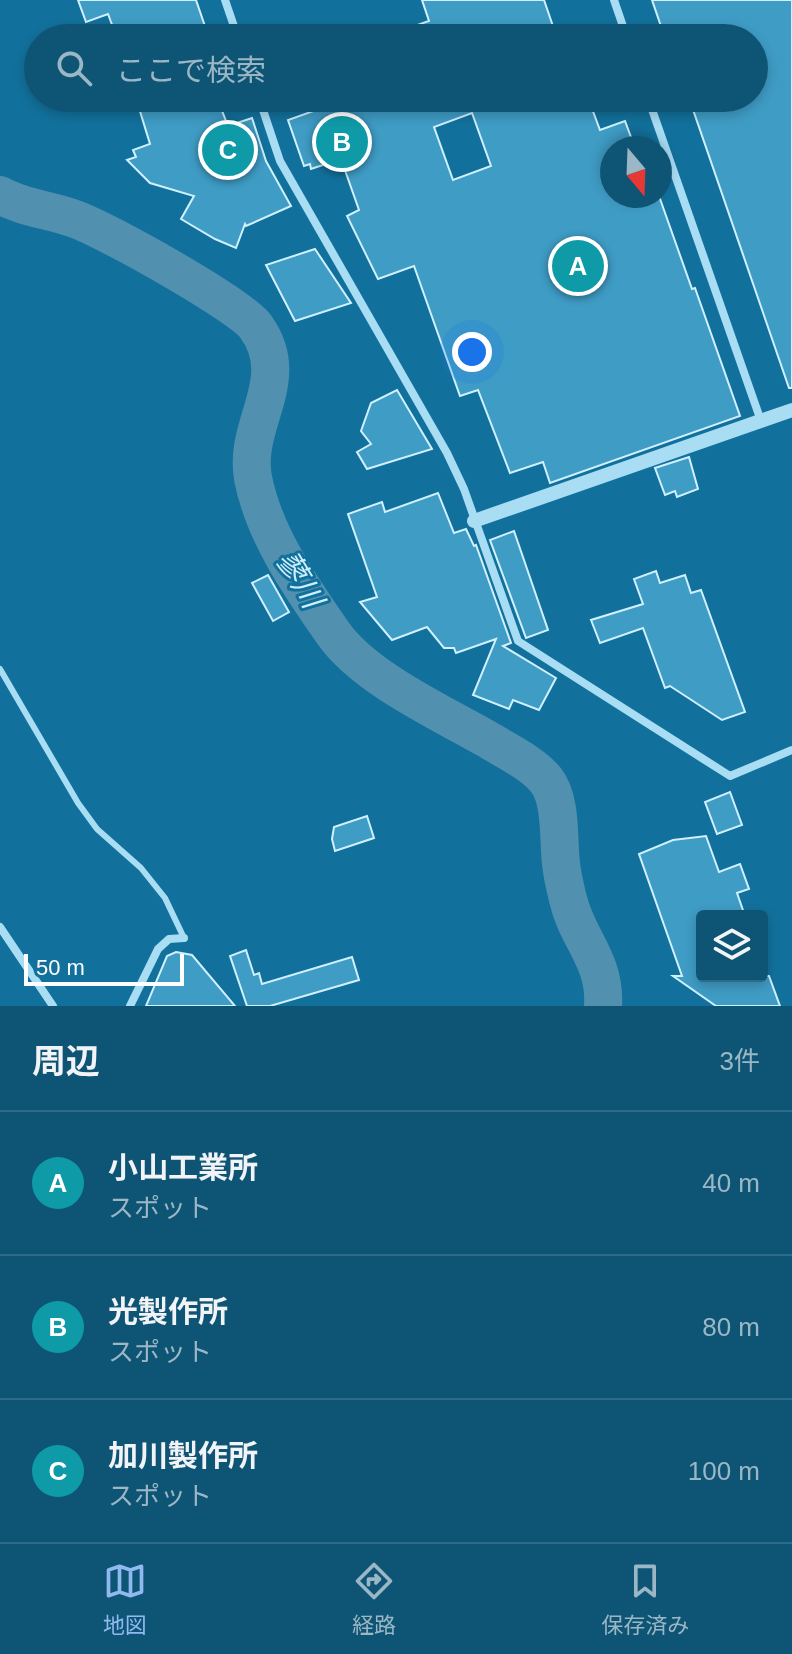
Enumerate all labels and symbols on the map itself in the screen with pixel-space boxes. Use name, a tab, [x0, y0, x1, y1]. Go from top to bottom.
pin: B	[316, 112, 368, 172]
pin: C	[202, 120, 254, 180]
north arrow	[600, 136, 672, 208]
pin: A	[552, 236, 604, 296]
your location	[452, 332, 492, 372]
water label: 蓼川	[270, 545, 331, 616]
scale bar	[24, 950, 184, 986]

